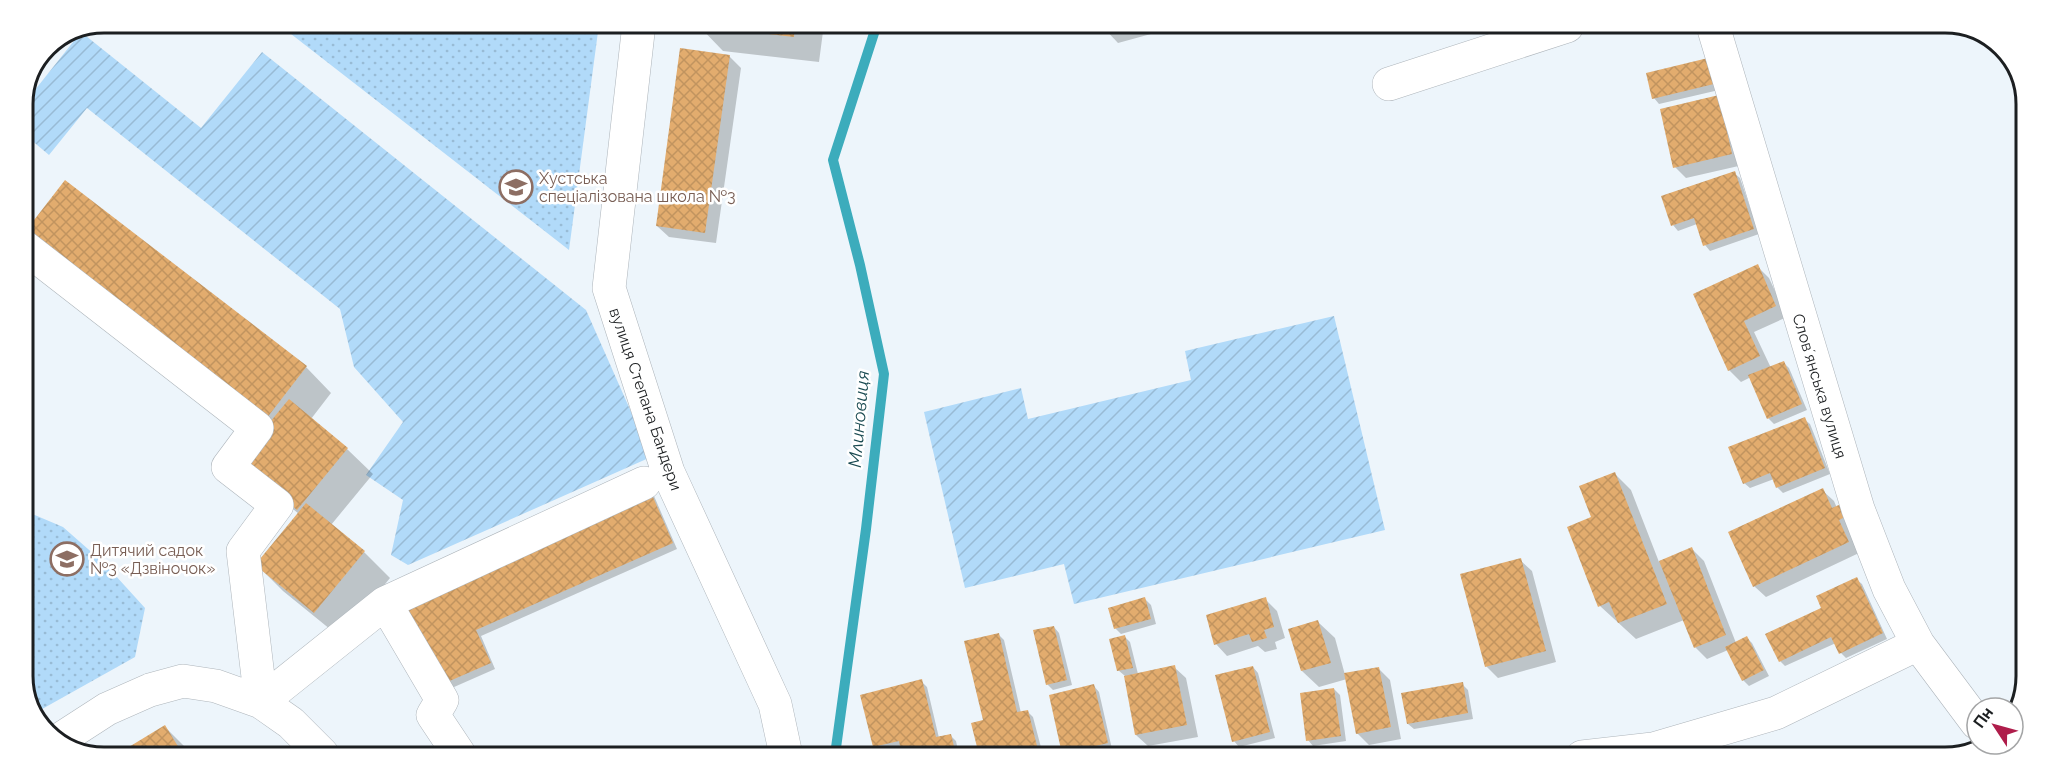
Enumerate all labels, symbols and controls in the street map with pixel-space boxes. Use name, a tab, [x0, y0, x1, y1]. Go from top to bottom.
school or university icon: Хустська спеціалізована школа №3	[498, 169, 534, 205]
place label: Хустська спеціалізована школа №3	[539, 169, 735, 206]
street label: вулиця Степана Бандери	[605, 305, 686, 493]
street label: Словʼянська вулиця	[1788, 311, 1851, 461]
water label: Млиновиця	[844, 369, 873, 468]
school or university icon: Дитячий садок №3 «Дзвіночок»	[49, 541, 85, 577]
place label: Дитячий садок №3 «Дзвіночок»	[90, 541, 216, 578]
north arrow	[1965, 696, 2025, 756]
text: Пн	[1969, 703, 1997, 732]

